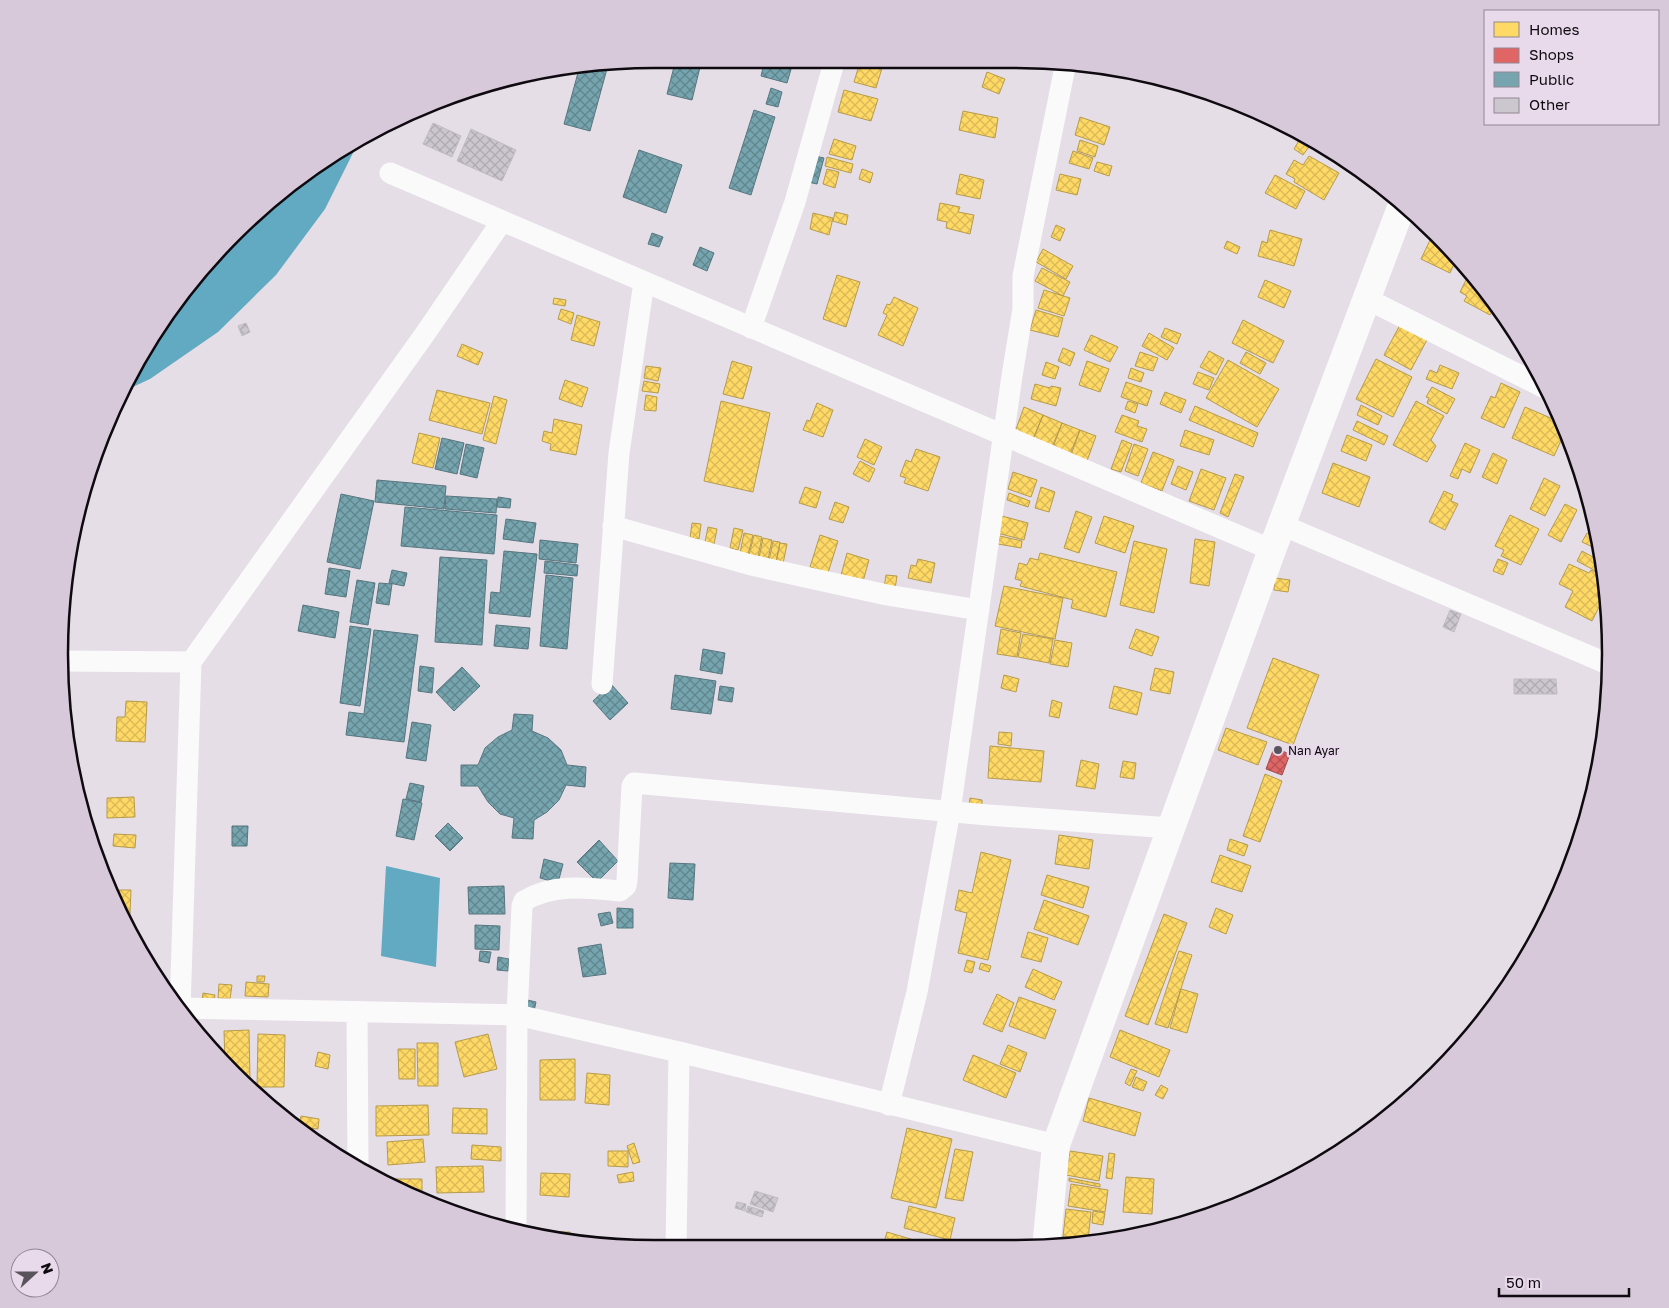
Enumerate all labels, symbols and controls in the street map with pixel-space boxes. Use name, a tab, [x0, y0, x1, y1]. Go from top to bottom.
legend	[1484, 10, 1659, 125]
text: Homes	[1529, 20, 1579, 38]
text: Shops	[1529, 45, 1574, 63]
text: Public	[1529, 70, 1574, 88]
text: Other	[1529, 95, 1570, 113]
place label: Nan Ayar	[1288, 743, 1340, 758]
marker: Nan Ayar	[1272, 744, 1284, 756]
north arrow	[10, 1248, 60, 1298]
text: N	[38, 1260, 57, 1276]
scale bar	[1499, 1266, 1629, 1298]
text: 50 m	[1506, 1273, 1541, 1291]

